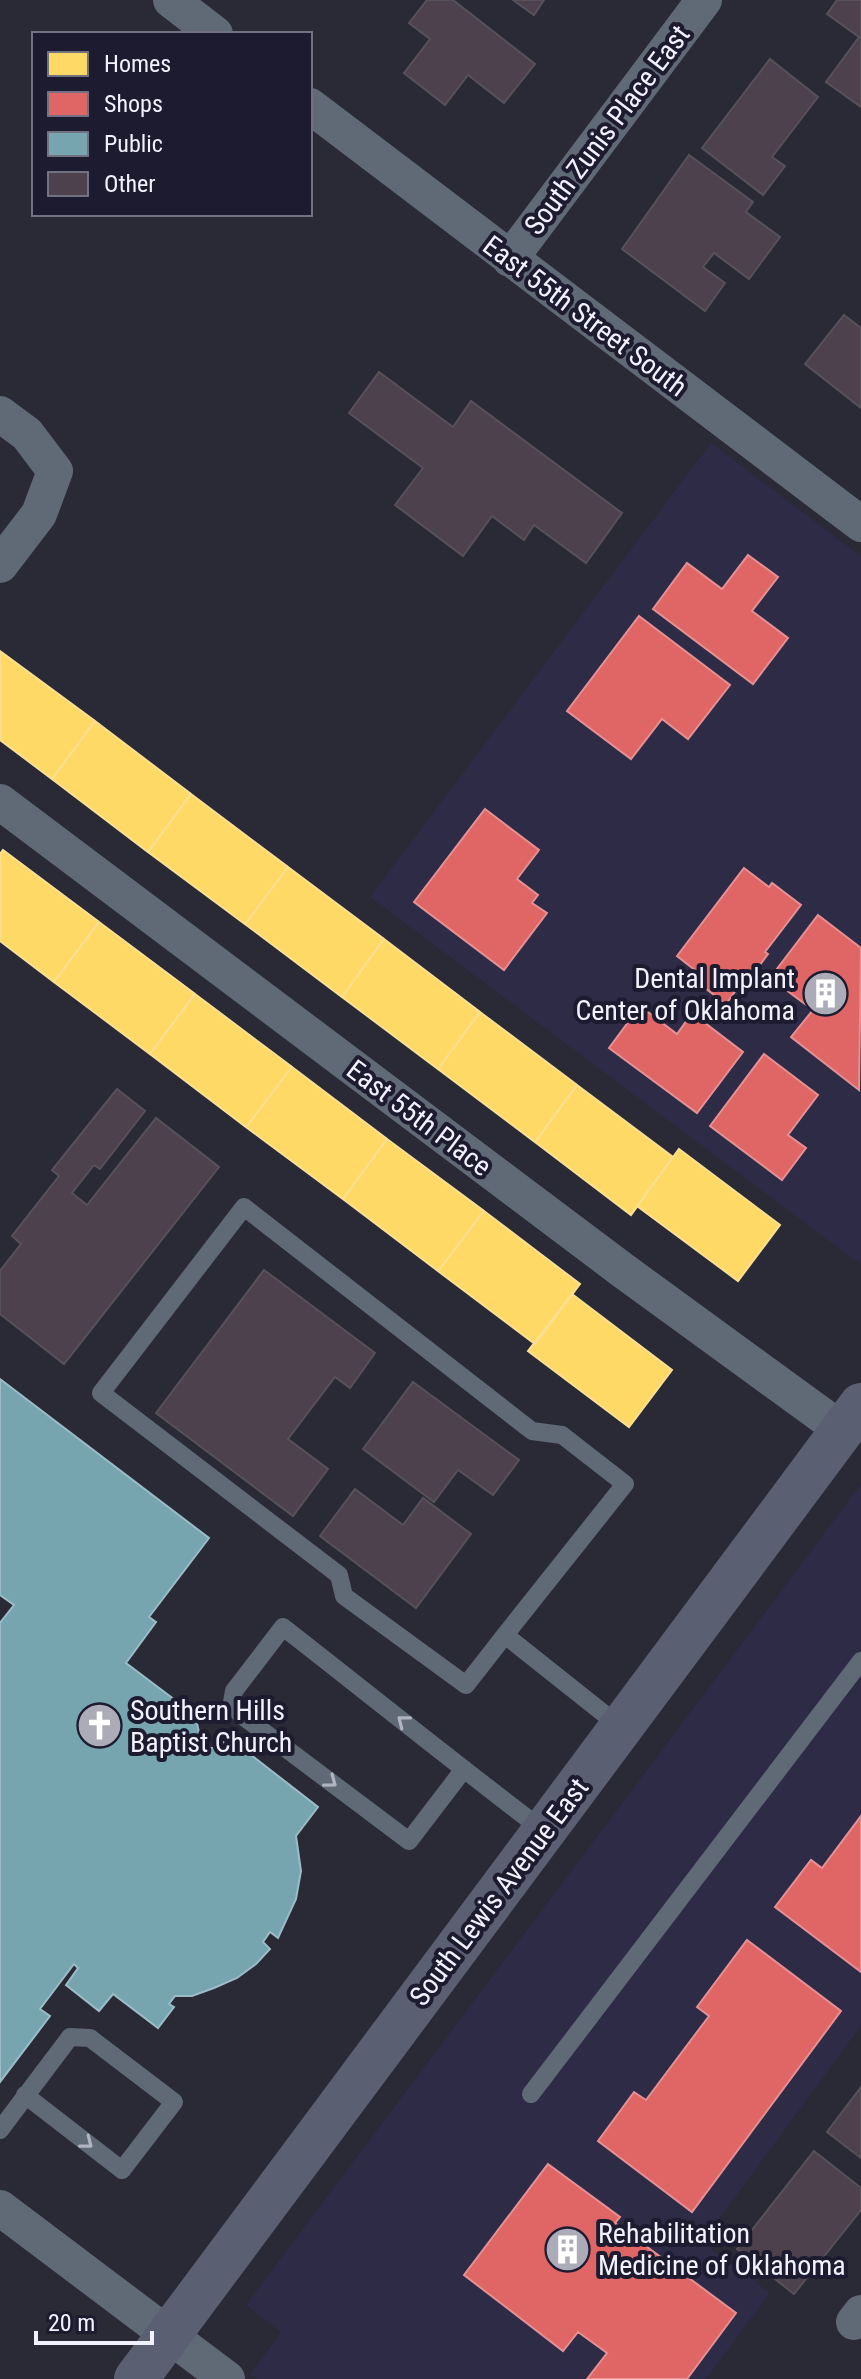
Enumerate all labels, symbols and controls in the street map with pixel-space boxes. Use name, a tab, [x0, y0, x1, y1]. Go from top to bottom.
street label: South Zunis Place East	[517, 19, 697, 241]
legend	[32, 32, 312, 216]
text: Homes	[104, 50, 171, 78]
text: Shops	[104, 90, 163, 118]
text: Public	[104, 130, 163, 158]
text: Other	[104, 170, 156, 198]
street label: East 55th Street South	[477, 229, 693, 403]
place label: Dental Implant Center of Oklahoma	[575, 962, 795, 1027]
building icon: Dental Implant Center of Oklahoma	[802, 970, 850, 1018]
street label: East 55th Place	[340, 1053, 498, 1183]
place label: Southern Hills Baptist Church	[130, 1694, 292, 1759]
church icon: Southern Hills Baptist Church	[75, 1702, 123, 1750]
one-way arrow	[398, 1716, 412, 1731]
street label: South Lewis Avenue East	[403, 1772, 595, 2012]
one-way arrow	[322, 1773, 337, 1787]
one-way arrow	[78, 2133, 92, 2148]
place label: Rehabilitation Medicine of Oklahoma	[598, 2217, 846, 2282]
building icon: Rehabilitation Medicine of Oklahoma	[543, 2225, 591, 2273]
scale bar	[36, 2295, 152, 2345]
text: 20 m	[48, 2309, 95, 2337]

